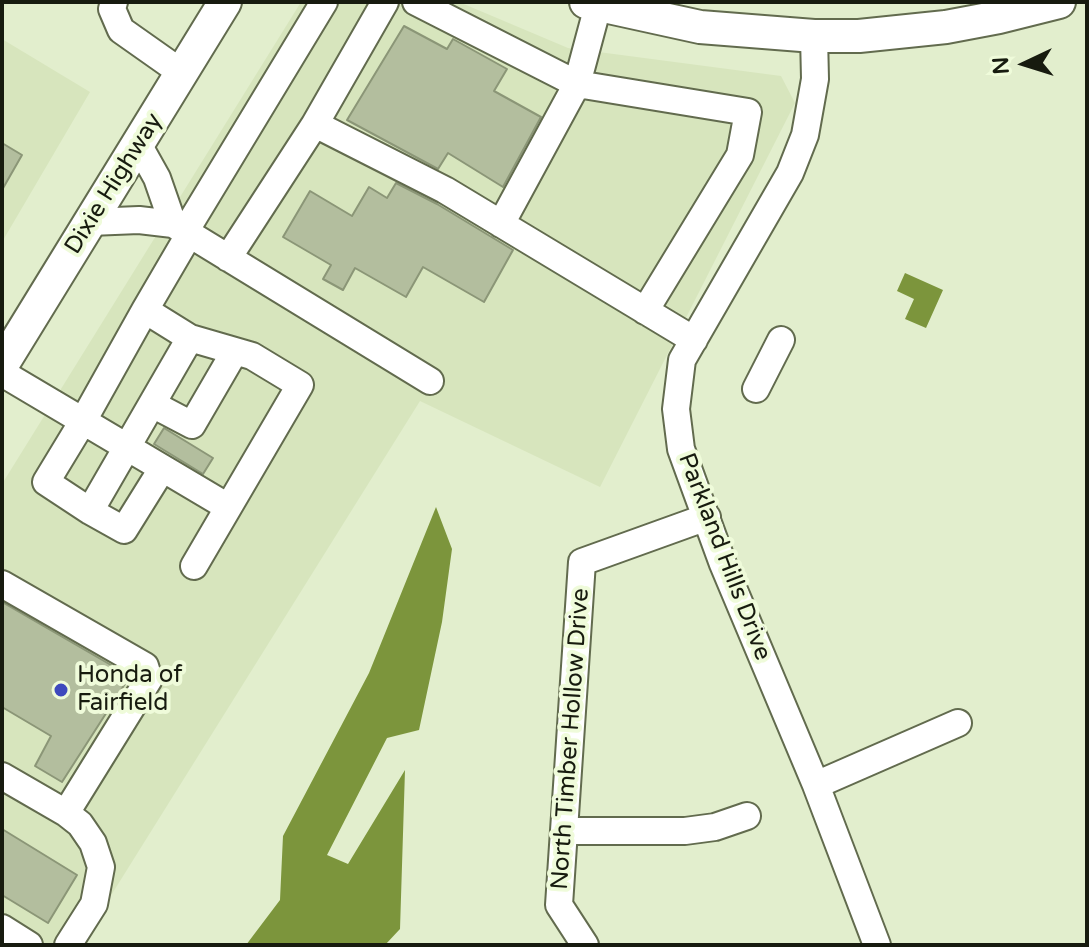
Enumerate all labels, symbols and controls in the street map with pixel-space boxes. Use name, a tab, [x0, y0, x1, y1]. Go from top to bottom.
north arrow	[985, 24, 1065, 104]
text: N	[987, 56, 1015, 75]
street label: Dixie Highway	[59, 108, 169, 260]
street label: Parkland Hills Drive	[671, 449, 777, 665]
street label: North Timber Hollow Drive	[546, 587, 596, 891]
place label: Honda of Fairfield	[77, 662, 183, 718]
marker: Honda of Fairfield	[52, 681, 70, 699]

